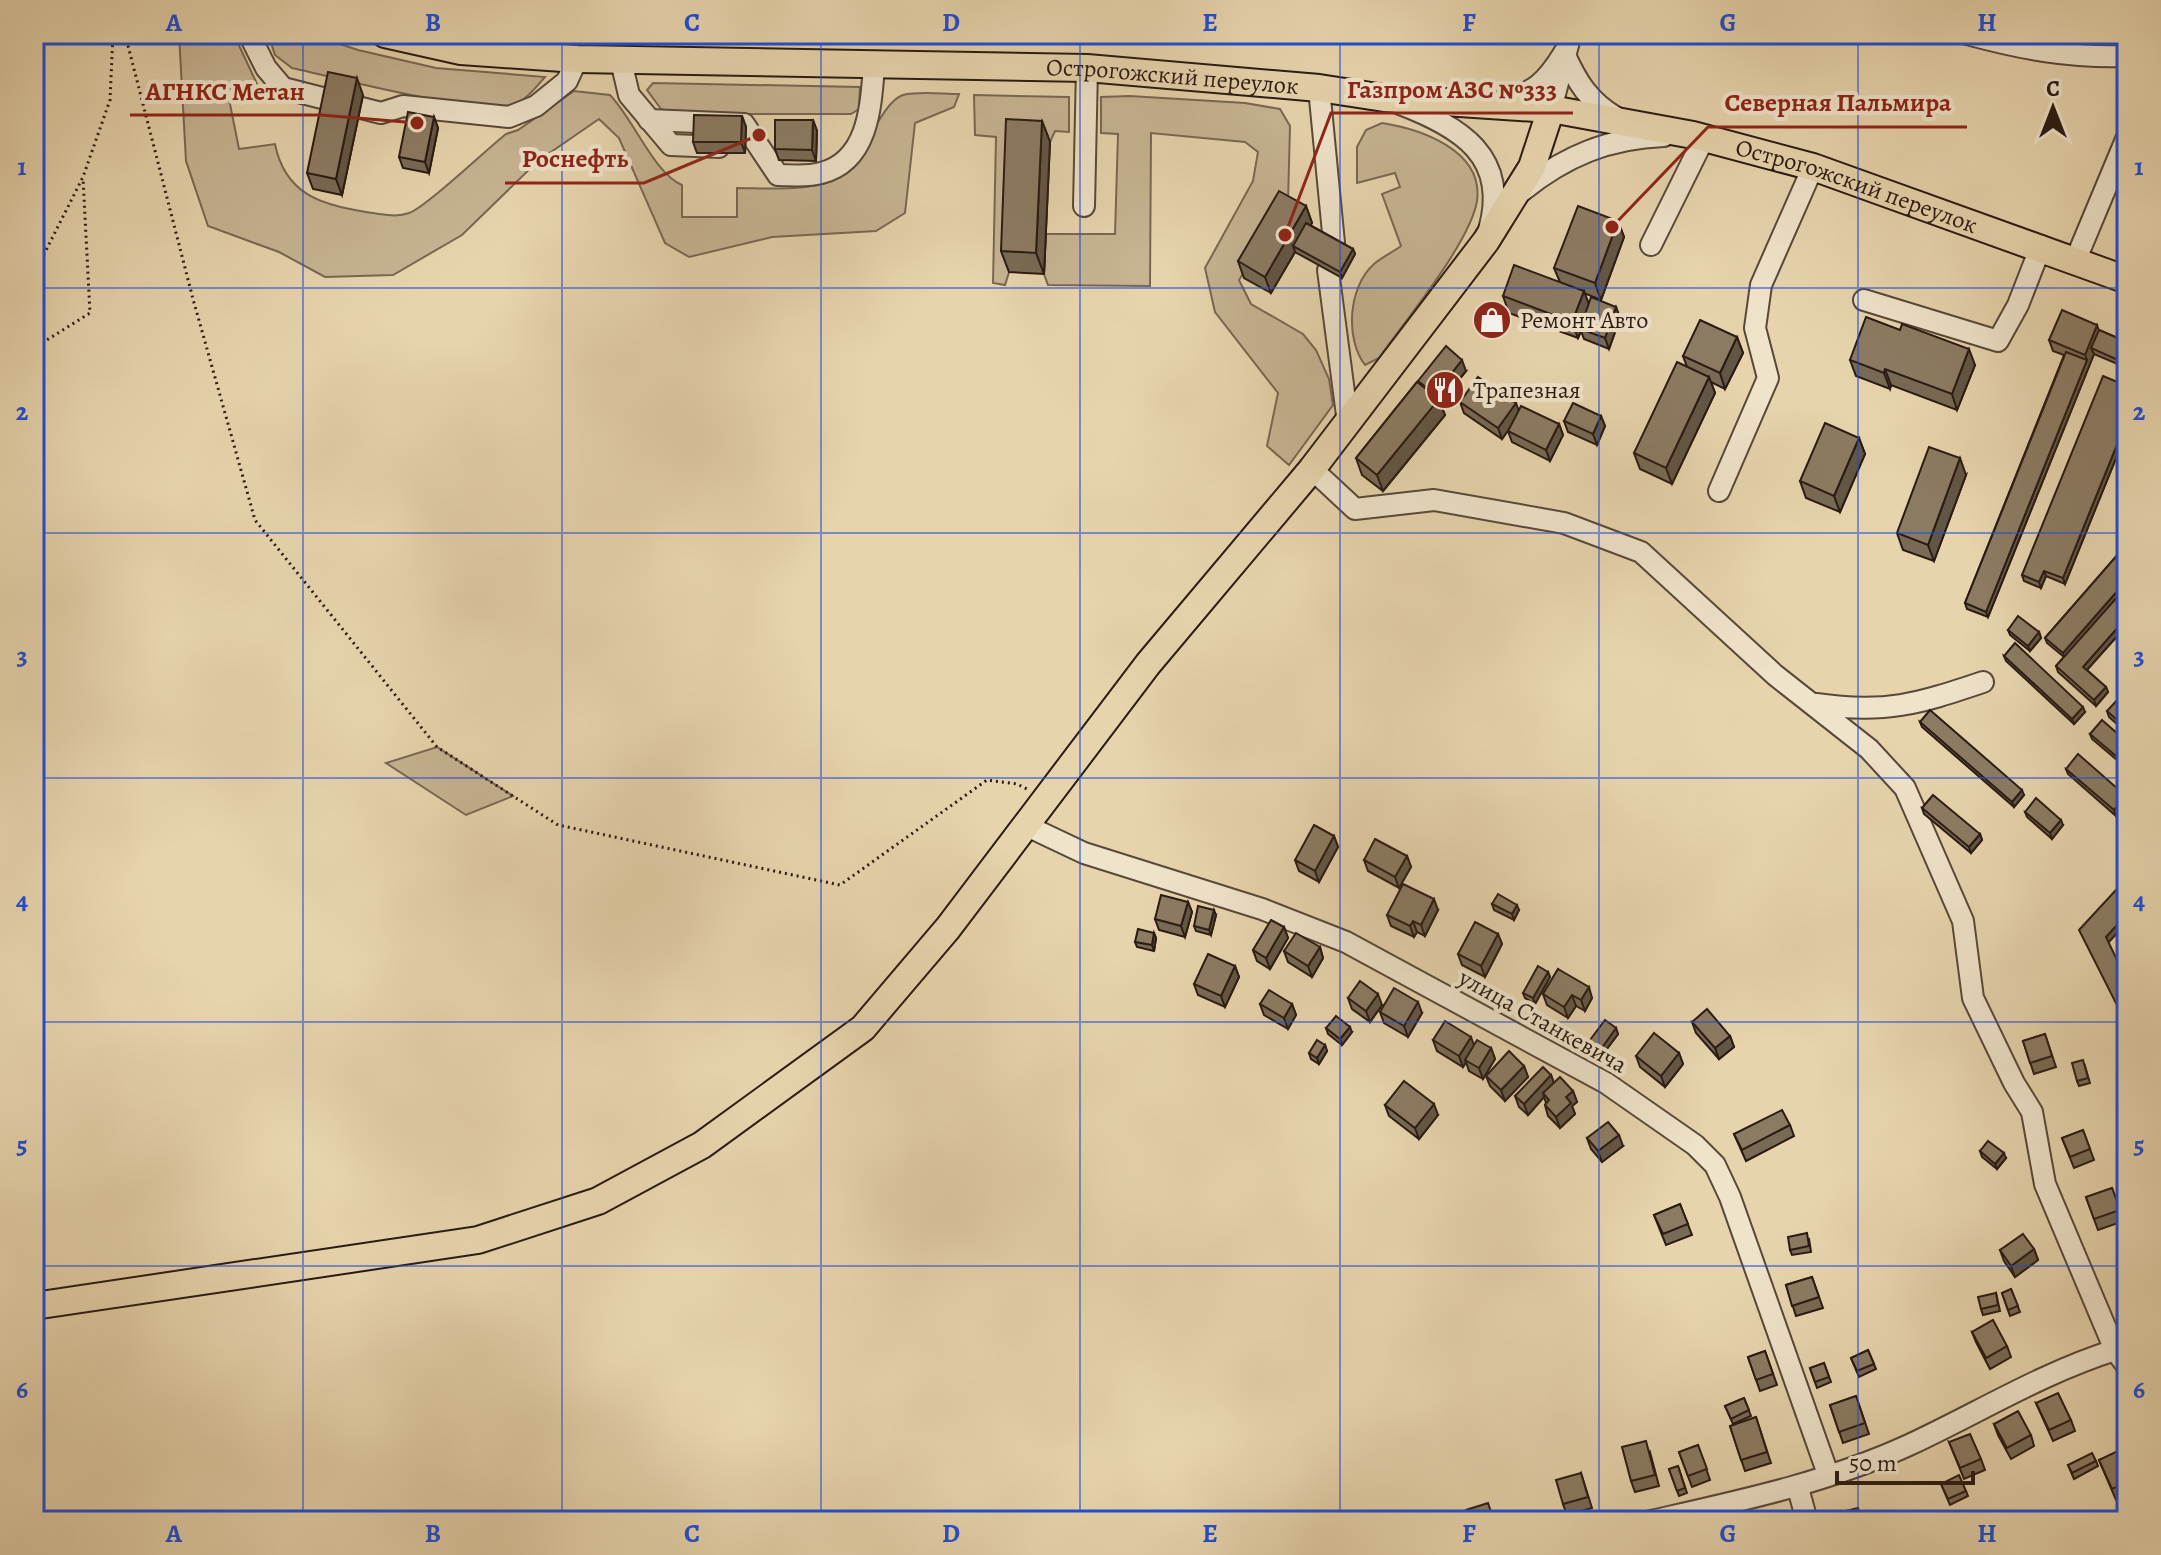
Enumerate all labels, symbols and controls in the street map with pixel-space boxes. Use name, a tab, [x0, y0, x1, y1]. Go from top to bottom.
text: A	[165, 5, 183, 40]
text: B	[425, 5, 441, 40]
text: C	[684, 5, 700, 40]
text: D	[942, 5, 960, 40]
text: E	[1202, 5, 1218, 40]
text: F	[1462, 5, 1476, 40]
text: G	[1719, 5, 1737, 40]
text: H	[1977, 5, 1997, 40]
street label: Острогожский переулок	[1046, 51, 1300, 102]
callout: Газпром АЗС №333	[1331, 63, 1573, 113]
callout: АГНКС Метан	[130, 65, 321, 115]
north arrow	[2013, 68, 2093, 148]
text: Газпром АЗС №333	[1347, 72, 1557, 107]
text: АГНКС Метан	[144, 74, 305, 109]
text: С	[2046, 74, 2060, 104]
callout: Северная Пальмира	[1708, 77, 1967, 127]
text: Северная Пальмира	[1725, 85, 1952, 120]
street label: Острогожский переулок	[1732, 131, 1982, 241]
callout: Роснефть	[505, 133, 644, 183]
text: Роснефть	[522, 141, 628, 176]
text: 1	[17, 149, 27, 184]
text: 1	[2134, 149, 2144, 184]
shop icon: Ремонт Авто	[1471, 299, 1513, 341]
place label: Ремонт Авто	[1520, 304, 1648, 336]
restaurant icon: Трапезная	[1424, 369, 1466, 411]
place label: Трапезная	[1473, 374, 1581, 406]
text: 2	[16, 394, 29, 429]
text: 2	[2133, 394, 2146, 429]
text: 3	[16, 638, 28, 673]
text: 3	[2133, 638, 2145, 673]
text: 4	[16, 883, 28, 918]
text: 4	[2133, 883, 2145, 918]
street label: улица Станкевича	[1452, 961, 1633, 1080]
text: 5	[16, 1127, 28, 1162]
text: 5	[2133, 1127, 2145, 1162]
text: 6	[16, 1372, 28, 1407]
text: 6	[2133, 1372, 2145, 1407]
scale bar	[1837, 1435, 1973, 1485]
text: 50 m	[1849, 1447, 1897, 1479]
text: A	[165, 1516, 183, 1551]
text: B	[425, 1516, 441, 1551]
text: C	[684, 1516, 700, 1551]
text: D	[942, 1516, 960, 1551]
text: E	[1202, 1516, 1218, 1551]
text: F	[1462, 1516, 1476, 1551]
text: G	[1719, 1516, 1737, 1551]
text: H	[1977, 1516, 1997, 1551]

